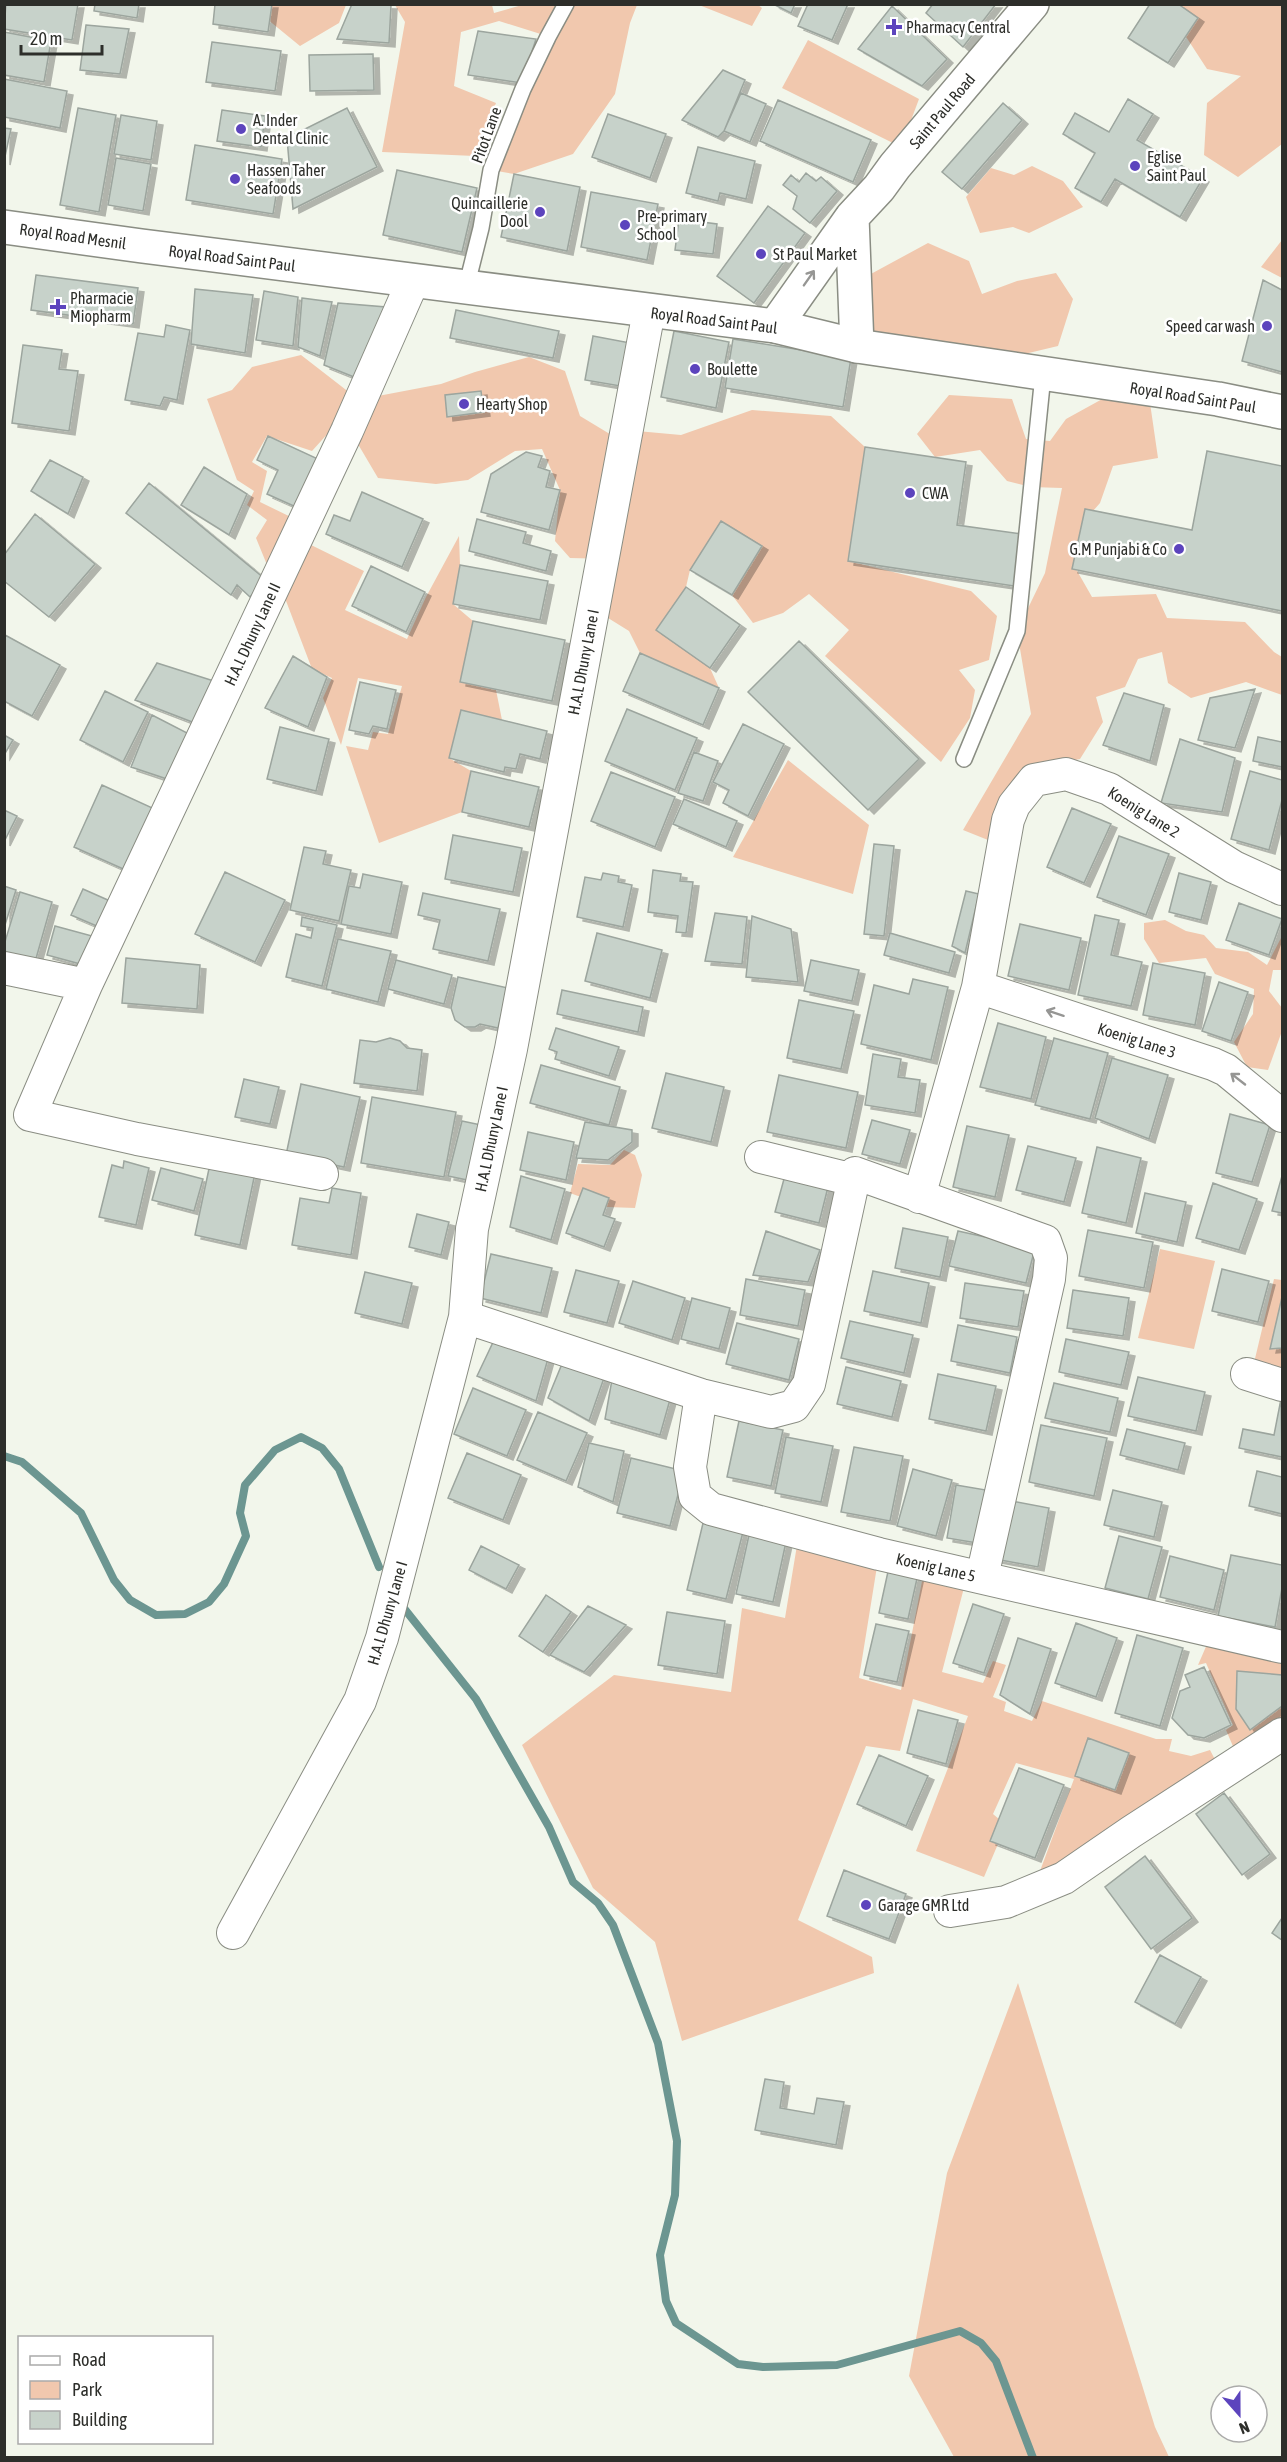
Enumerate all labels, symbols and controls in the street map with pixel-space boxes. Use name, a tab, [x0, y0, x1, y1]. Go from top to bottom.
scale bar	[21, 18, 102, 56]
place label: Pharmacy Central	[906, 18, 1011, 37]
marker: Pharmacy Central	[887, 20, 901, 34]
text: 20 m	[30, 28, 62, 49]
street label: Saint Paul Road	[906, 70, 978, 152]
street label: Pitot Lane	[468, 104, 504, 166]
place label: A. Inder Dental Clinic	[253, 111, 328, 147]
marker: A. Inder Dental Clinic	[234, 122, 248, 136]
place label: Eglise Saint Paul	[1147, 148, 1207, 184]
marker: Eglise Saint Paul	[1128, 159, 1142, 173]
place label: Hassen Taher Seafoods	[247, 161, 326, 197]
marker: Hassen Taher Seafoods	[228, 172, 242, 186]
place label: Quincaillerie Dool	[451, 194, 529, 230]
marker: Quincaillerie Dool	[533, 205, 547, 219]
place label: Pre-primary School	[637, 207, 707, 243]
marker: Pre-primary School	[618, 218, 632, 232]
street label: Royal Road Mesnil	[18, 220, 128, 254]
street label: Royal Road Saint Paul	[167, 241, 297, 276]
place label: St Paul Market	[773, 245, 858, 263]
marker: St Paul Market	[754, 247, 768, 261]
one-way arrow	[803, 271, 815, 287]
place label: Pharmacie Miopharm	[70, 289, 134, 326]
marker: Pharmacie Miopharm	[51, 300, 65, 314]
street label: Royal Road Saint Paul	[649, 303, 779, 338]
place label: Speed car wash	[1166, 317, 1255, 336]
marker: Speed car wash	[1260, 319, 1274, 333]
place label: Boulette	[707, 360, 758, 378]
marker: Boulette	[688, 362, 702, 376]
street label: Royal Road Saint Paul	[1128, 378, 1258, 417]
place label: Hearty Shop	[476, 395, 548, 414]
marker: Hearty Shop	[457, 397, 471, 411]
place label: CWA	[922, 484, 948, 502]
marker: CWA	[903, 486, 917, 500]
place label: G.M Punjabi & Co	[1070, 540, 1167, 559]
marker: G.M Punjabi & Co	[1172, 542, 1186, 556]
street label: H.A.L Dhuny Lane II	[220, 580, 285, 689]
street label: H.A.L Dhuny Lane I	[564, 608, 603, 716]
street label: Koenig Lane 2	[1104, 783, 1183, 842]
one-way arrow	[1046, 1007, 1065, 1018]
street label: Koenig Lane 3	[1095, 1019, 1178, 1062]
one-way arrow	[1230, 1072, 1246, 1085]
street label: H.A.L Dhuny Lane I	[471, 1085, 512, 1193]
street label: Koenig Lane 5	[894, 1549, 978, 1586]
street label: H.A.L Dhuny Lane I	[364, 1559, 411, 1667]
place label: Garage GMR Ltd	[878, 1896, 969, 1915]
marker: Garage GMR Ltd	[859, 1898, 873, 1912]
legend	[18, 2336, 213, 2444]
text: Road	[72, 2349, 106, 2370]
text: Park	[72, 2379, 102, 2400]
north arrow	[1209, 2384, 1269, 2444]
text: Building	[72, 2409, 127, 2430]
text: N	[1237, 2418, 1252, 2438]

